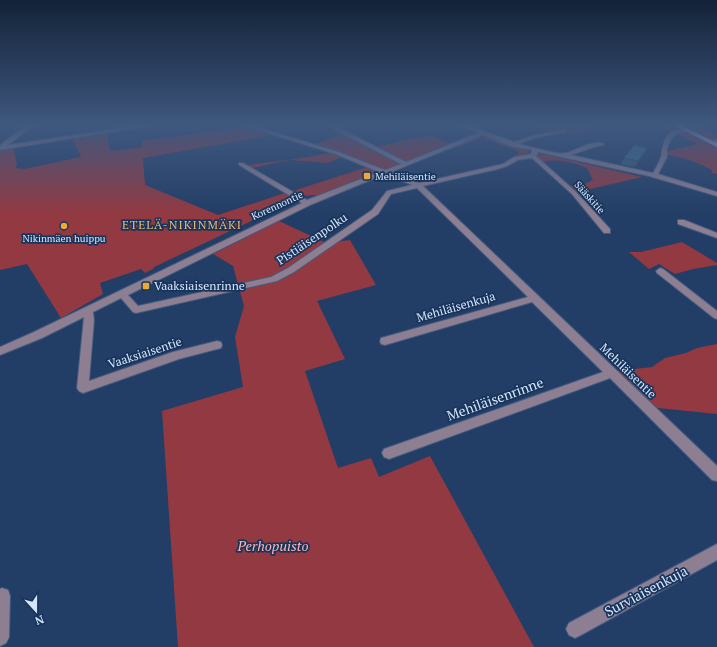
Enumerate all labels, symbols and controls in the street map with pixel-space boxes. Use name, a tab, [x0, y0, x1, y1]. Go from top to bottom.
place label: Mehiläisentie	[375, 170, 436, 183]
marker: Mehiläisentie	[362, 171, 372, 181]
street label: Sääskitie	[572, 178, 608, 216]
street label: Korennontie	[249, 188, 305, 223]
street label: Pistiäisenpolku	[273, 209, 350, 268]
district label: ETELÄ-NIKINMÄKI	[122, 217, 242, 232]
marker: Nikinmäen huippu	[59, 221, 69, 231]
place label: Nikinmäen huippu	[22, 232, 106, 245]
place label: Vaaksiaisenrinne	[154, 278, 245, 293]
marker: Vaaksiaisenrinne	[141, 281, 151, 291]
street label: Mehiläisenkuja	[415, 288, 497, 325]
street label: Vaaksiaisentie	[106, 334, 184, 371]
street label: Mehiläisentie	[597, 340, 660, 401]
street label: Mehiläisenrinne	[444, 372, 546, 425]
park label: Perhopuisto	[236, 536, 309, 555]
street label: Surviaisenkuja	[601, 561, 691, 620]
north arrow	[16, 591, 56, 631]
text: N	[33, 612, 46, 629]

